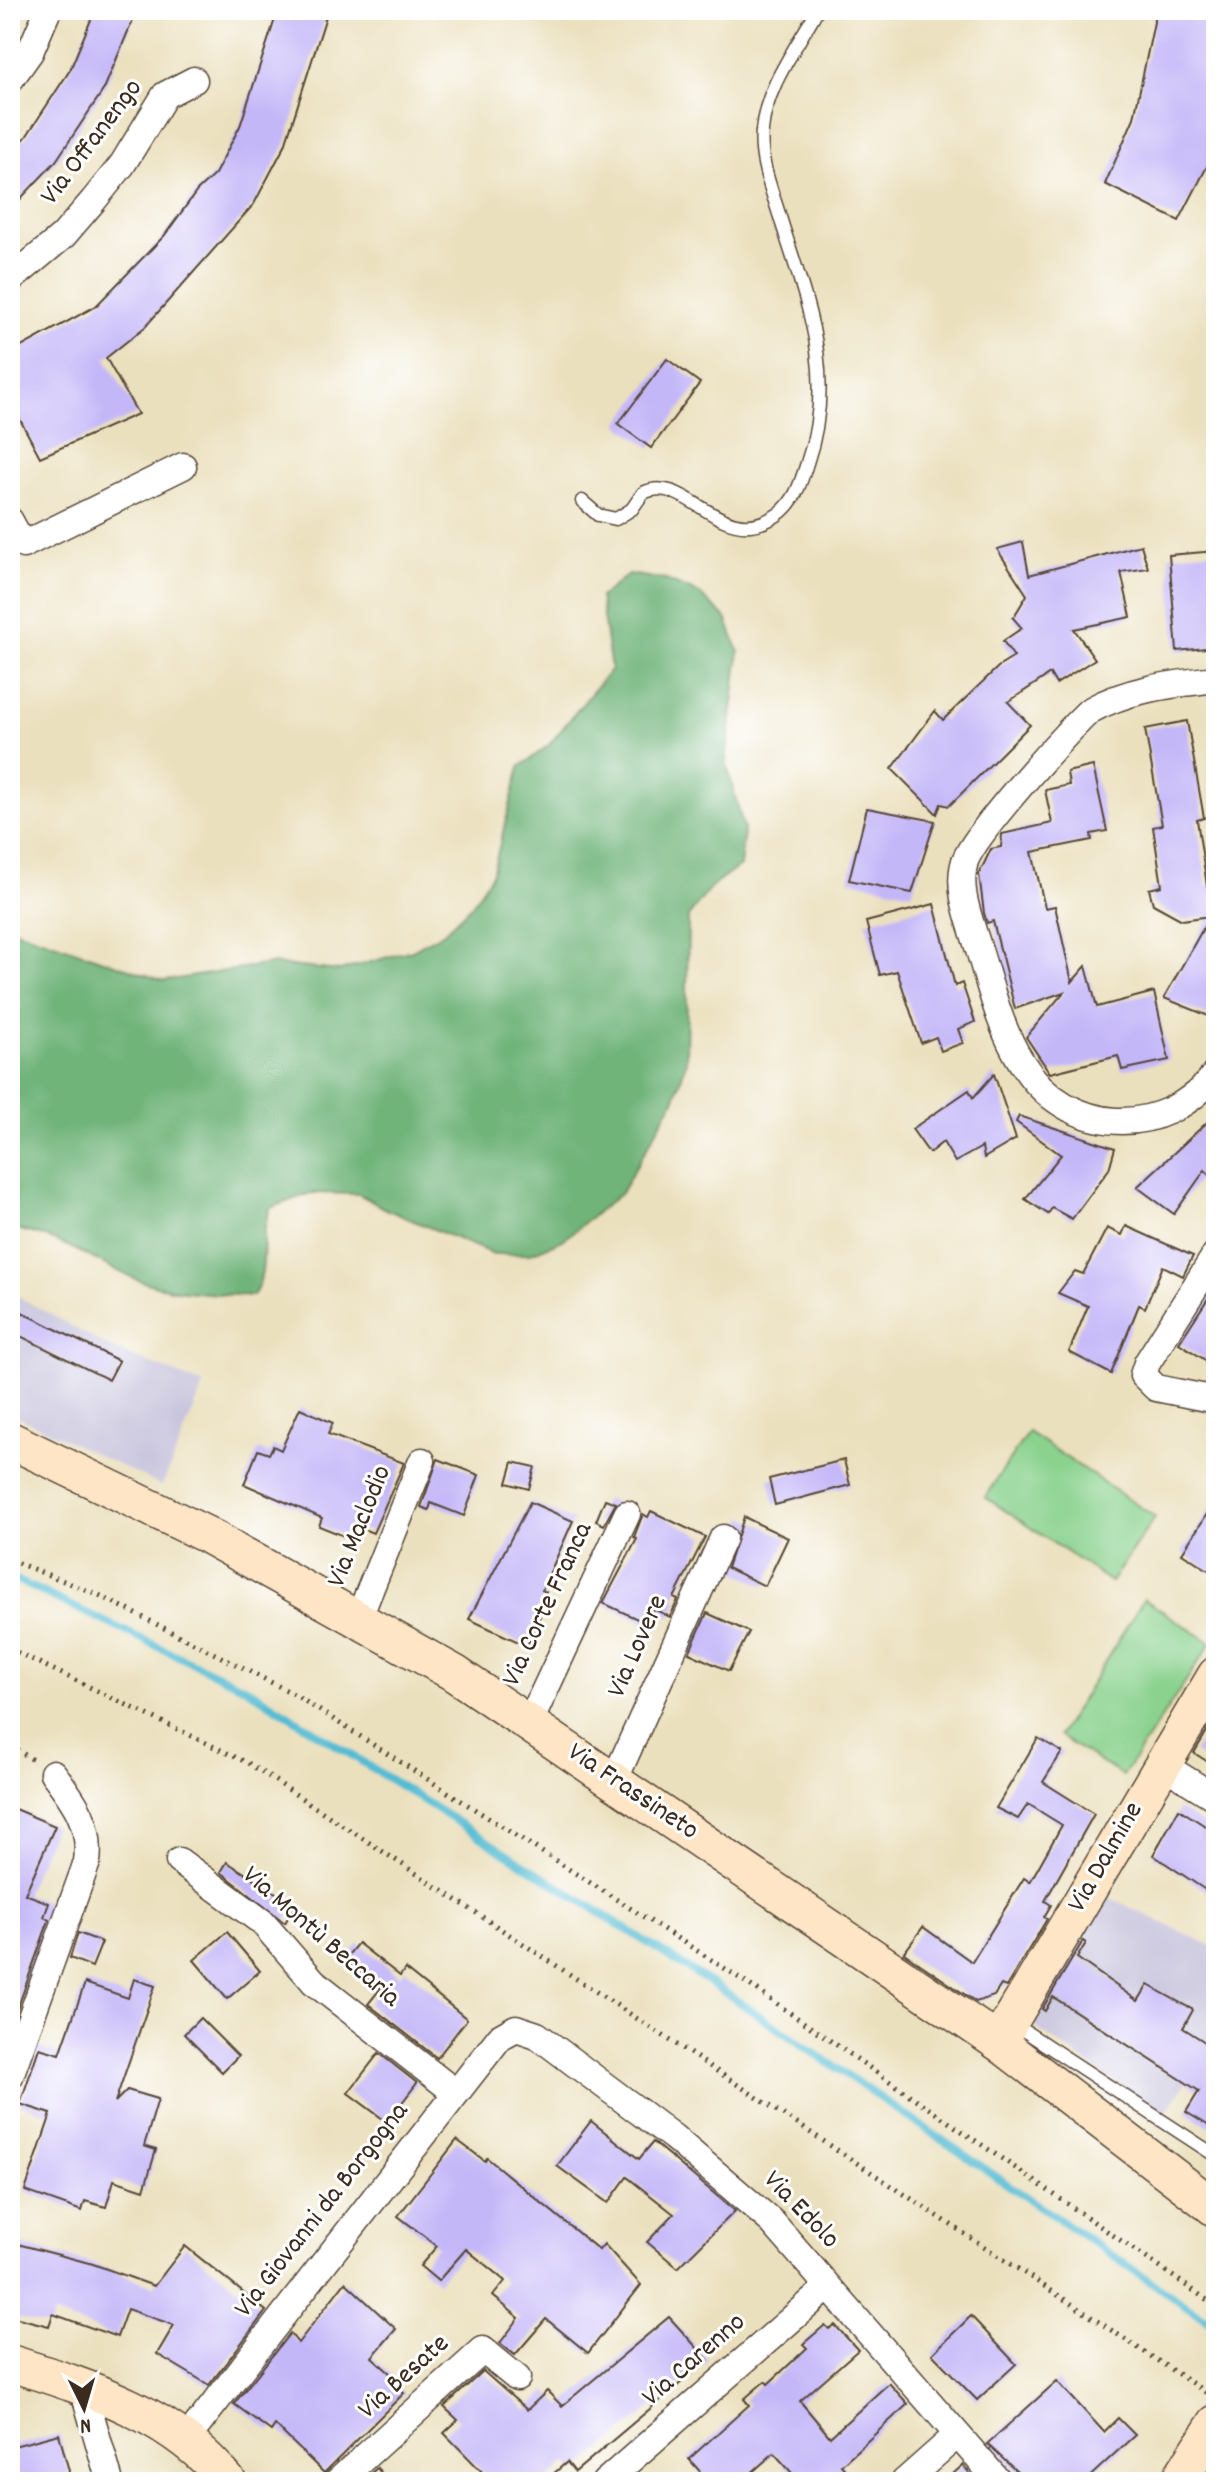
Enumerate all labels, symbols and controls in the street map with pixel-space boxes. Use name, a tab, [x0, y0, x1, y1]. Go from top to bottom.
street label: Via Offanengo	[32, 71, 154, 215]
street label: Via Maclodio	[318, 1460, 404, 1594]
street label: Via Corte Franca	[493, 1515, 605, 1694]
street label: Via Lovere	[599, 1589, 679, 1705]
street label: Via Frassineto	[558, 1734, 706, 1852]
street label: Via Dalmine	[1059, 1795, 1155, 1921]
street label: Via Montù Beccaria	[232, 1858, 409, 2019]
street label: Via Giovanni da Borgogna	[226, 2094, 421, 2327]
street label: Via Edolo	[752, 2163, 848, 2259]
street label: Via Carenno	[634, 2305, 756, 2417]
street label: Via Besate	[350, 2326, 460, 2430]
north arrow	[44, 2368, 124, 2448]
text: N	[79, 2409, 92, 2440]

